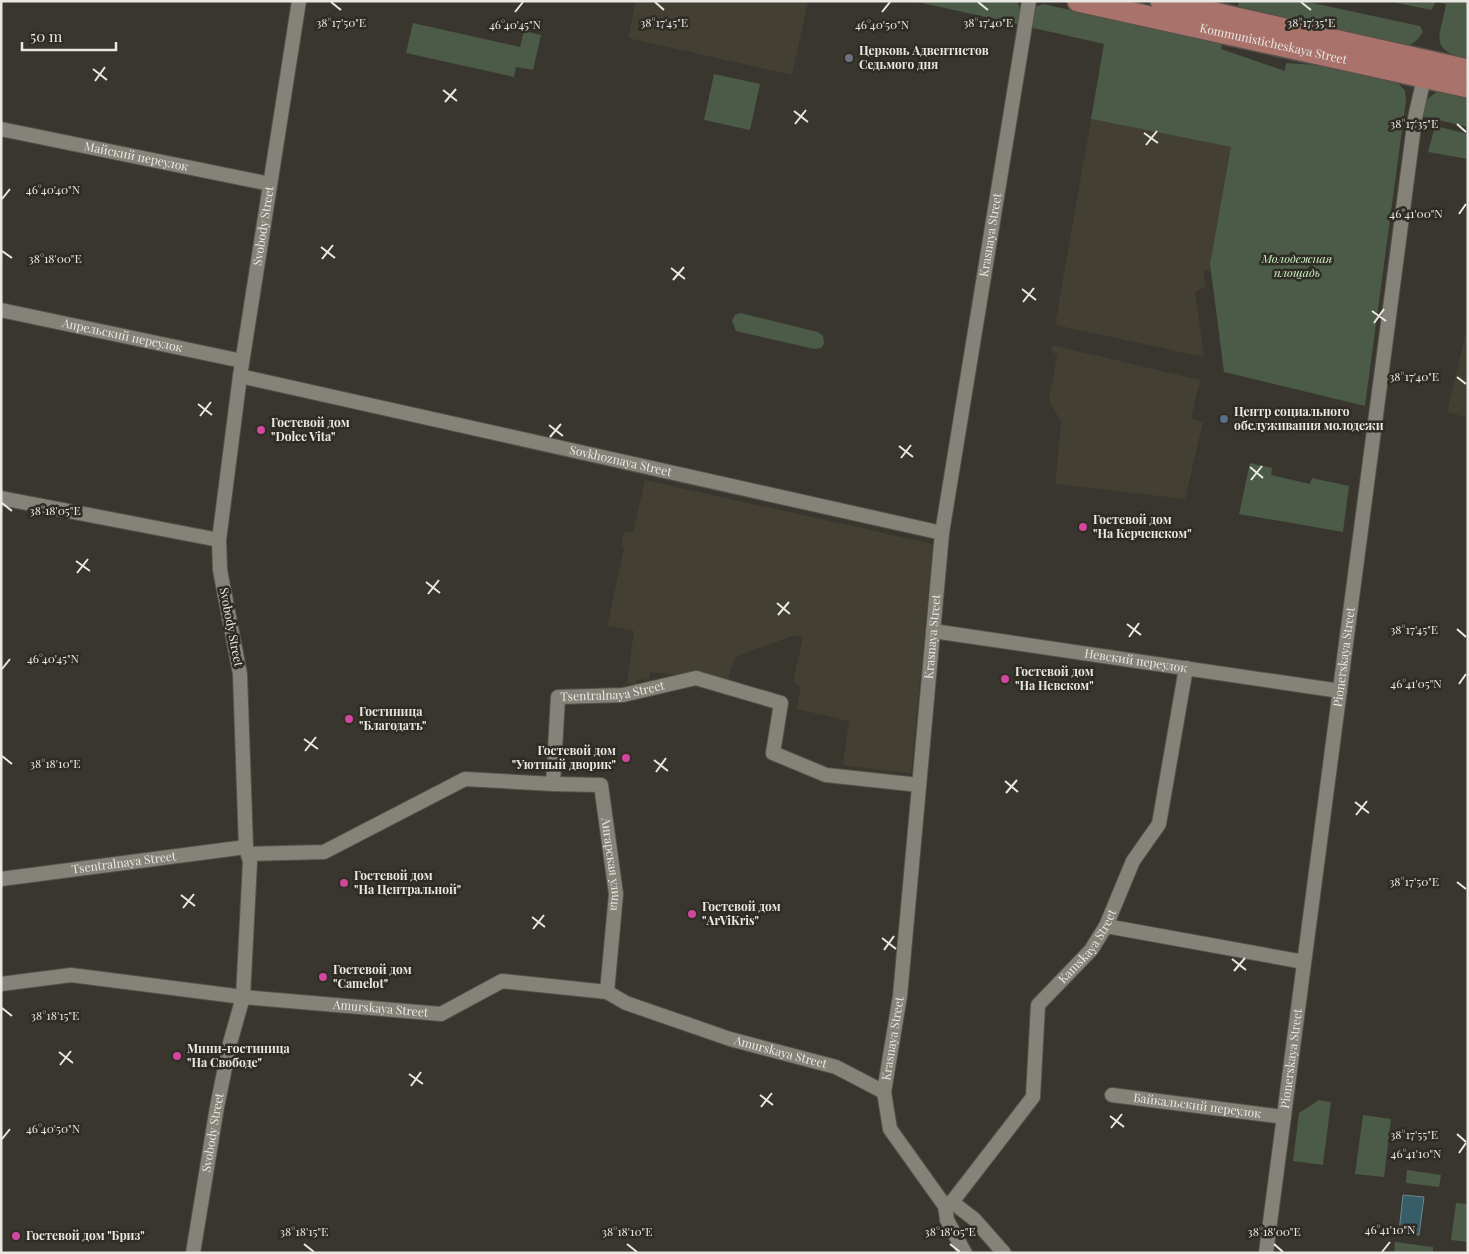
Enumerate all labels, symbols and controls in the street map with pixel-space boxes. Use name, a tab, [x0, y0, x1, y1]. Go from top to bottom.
text: 38°17'50"E	[316, 14, 366, 30]
text: 38°17'45"E	[640, 14, 688, 30]
text: 38°17'40"E	[963, 14, 1013, 30]
text: 38°17'35"E	[1287, 14, 1335, 30]
text: 46°40'45"N	[489, 16, 542, 32]
text: 46°40'50"N	[855, 16, 910, 32]
street label: Kommunisticheskaya Street	[1198, 19, 1349, 67]
scale bar	[22, 20, 116, 52]
text: 50 m	[30, 26, 63, 46]
place label: Церковь Адвентистов Седьмого дня	[859, 42, 989, 72]
marker: Церковь Адвентистов Седьмого дня	[843, 52, 855, 64]
text: 38°17'35"E	[1390, 115, 1438, 131]
street label: Майский переулок	[83, 137, 190, 174]
text: 46°40'40"N	[26, 181, 81, 197]
street label: Svobody Street	[248, 184, 277, 267]
street label: Krasnaya Street	[975, 191, 1005, 278]
text: 46°41'00"N	[1389, 205, 1443, 221]
text: 38°18'00"E	[28, 250, 82, 266]
park label: Молодежная площадь	[1261, 250, 1332, 280]
street label: Апрельский переулок	[60, 314, 184, 355]
text: 38°17'40"E	[1389, 368, 1439, 384]
place label: Центр социального обслуживания молодежи	[1234, 403, 1384, 433]
marker: Центр социального обслуживания молодежи	[1218, 413, 1230, 425]
place label: Гостевой дом "Dolce Vita"	[271, 414, 350, 444]
marker: Гостевой дом "Dolce Vita"	[255, 424, 267, 436]
street label: Sovkhoznaya Street	[568, 441, 674, 479]
text: 38°18'05"E	[29, 502, 81, 518]
place label: Гостевой дом "На Керченском"	[1093, 511, 1192, 541]
marker: Гостевой дом "На Керченском"	[1077, 521, 1089, 533]
street label: Svobody Street	[216, 586, 248, 668]
street label: Krasnaya Street	[920, 593, 943, 679]
street label: Pionerskaya Street	[1329, 605, 1358, 708]
text: 38°17'45"E	[1390, 621, 1438, 637]
street label: Невский переулок	[1084, 644, 1189, 675]
text: 46°40'45"N	[27, 650, 80, 666]
place label: Гостевой дом "На Невском"	[1015, 663, 1094, 693]
marker: Гостевой дом "На Невском"	[999, 673, 1011, 685]
text: 46°41'05"N	[1390, 675, 1442, 691]
street label: Tsentralnaya Street	[560, 676, 667, 704]
place label: Гостиница "Благодать"	[359, 703, 426, 733]
marker: Гостиница "Благодать"	[343, 713, 355, 725]
place label: Гостевой дом "Уютный дворик"	[512, 742, 616, 772]
marker: Гостевой дом "Уютный дворик"	[620, 752, 632, 764]
text: 38°18'10"E	[30, 755, 80, 771]
street label: Ангарская улица	[598, 815, 625, 912]
street label: Tsentralnaya Street	[71, 847, 178, 877]
place label: Гостевой дом "На Центральной"	[354, 867, 461, 897]
text: 38°17'50"E	[1389, 873, 1439, 889]
marker: Гостевой дом "На Центральной"	[338, 877, 350, 889]
place label: Гостевой дом "ArViKris"	[702, 898, 781, 928]
street label: Kamskaya Street	[1054, 906, 1119, 986]
marker: Гостевой дом "ArViKris"	[686, 908, 698, 920]
place label: Гостевой дом "Camelot"	[333, 961, 412, 991]
marker: Гостевой дом "Camelot"	[317, 971, 329, 983]
street label: Krasnaya Street	[877, 995, 907, 1082]
street label: Amurskaya Street	[331, 996, 430, 1020]
text: 38°18'15"E	[31, 1007, 79, 1023]
street label: Pionerskaya Street	[1276, 1007, 1305, 1109]
street label: Amurskaya Street	[732, 1031, 830, 1072]
place label: Мини-гостиница "На Свободе"	[187, 1040, 290, 1070]
marker: Мини-гостиница "На Свободе"	[171, 1050, 183, 1062]
street label: Байкальский переулок	[1133, 1089, 1262, 1121]
street label: Svobody Street	[197, 1091, 227, 1173]
text: 46°40'50"N	[26, 1120, 81, 1136]
text: 38°17'55"E	[1390, 1126, 1438, 1142]
text: 46°41'10"N	[1391, 1145, 1442, 1161]
text: 46°41'10"N	[1365, 1221, 1416, 1237]
text: 38°18'15"E	[280, 1223, 328, 1239]
text: 38°18'10"E	[602, 1223, 652, 1239]
text: 38°18'05"E	[924, 1223, 976, 1239]
text: 38°18'00"E	[1247, 1223, 1301, 1239]
place label: Гостевой дом "Бриз"	[26, 1227, 145, 1243]
marker: Гостевой дом "Бриз"	[10, 1230, 22, 1242]

